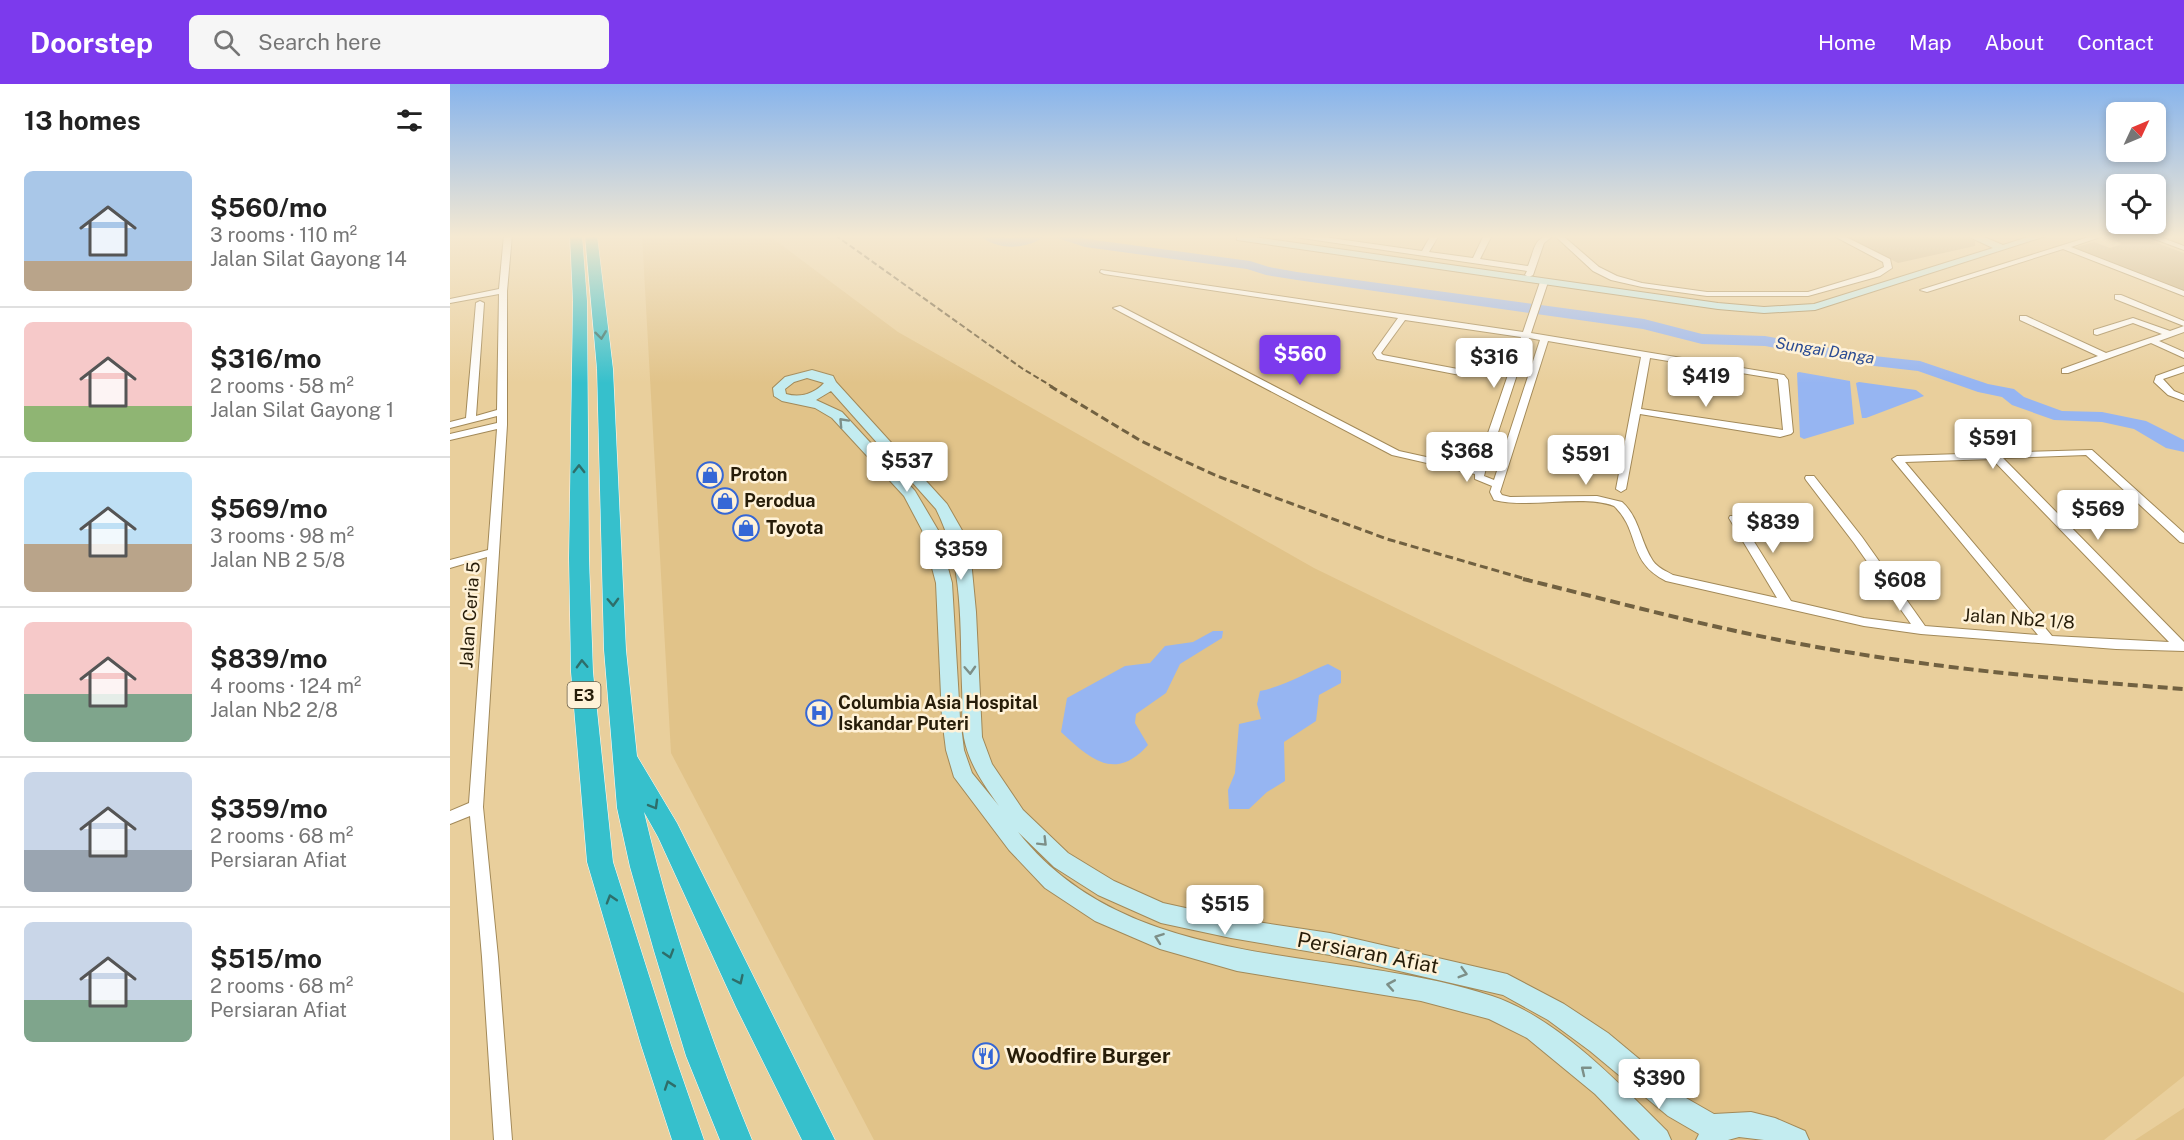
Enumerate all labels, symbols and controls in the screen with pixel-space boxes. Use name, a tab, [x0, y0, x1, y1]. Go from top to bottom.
search box	[189, 15, 609, 69]
text: Doorstep	[30, 26, 153, 59]
icon: search	[210, 26, 243, 59]
text: Search here	[258, 29, 381, 55]
text: Home	[1818, 30, 1876, 55]
text: Map	[1909, 30, 1952, 55]
text: About	[1985, 30, 2044, 55]
text: Contact	[2077, 30, 2154, 55]
north arrow	[2106, 102, 2166, 162]
map controls	[2106, 102, 2166, 234]
icon: filters	[393, 104, 426, 137]
text: 13 homes	[24, 105, 141, 136]
button: locate	[2106, 174, 2166, 234]
text: $560/mo	[210, 192, 327, 223]
icon: home	[72, 195, 144, 267]
text: 3 rooms · 110 m²	[210, 223, 357, 247]
text: Jalan Silat Gayong 14	[210, 247, 407, 271]
one-way arrow	[594, 330, 607, 340]
water label: Sungai Danga	[1774, 333, 1876, 368]
pin: $560	[1264, 335, 1336, 386]
pin: $316	[1458, 338, 1530, 389]
text: $560	[1273, 342, 1327, 366]
text: $316/mo	[210, 343, 321, 374]
text: $316	[1470, 345, 1518, 369]
icon: home	[72, 346, 144, 418]
pin: $419	[1670, 357, 1742, 408]
text: $419	[1682, 364, 1730, 388]
text: 2 rooms · 58 m²	[210, 374, 354, 398]
text: Jalan Silat Gayong 1	[210, 398, 394, 422]
one-way arrow	[839, 419, 850, 429]
pin: $591	[1957, 419, 2029, 470]
text: $591	[1969, 426, 2017, 450]
pin: $368	[1431, 432, 1503, 483]
pin: $591	[1550, 435, 1622, 486]
text: $368	[1440, 439, 1494, 463]
pin: $537	[871, 442, 943, 493]
text: $591	[1562, 442, 1610, 466]
text: $537	[881, 449, 933, 473]
shop icon: Proton	[695, 460, 725, 490]
place label: Proton	[730, 464, 787, 485]
one-way arrow	[573, 465, 586, 474]
shop icon: Perodua	[710, 486, 740, 516]
place label: Perodua	[744, 490, 815, 511]
pin: $569	[2062, 490, 2134, 541]
text: $569/mo	[210, 493, 328, 524]
icon: home	[72, 496, 144, 568]
text: $569	[2071, 497, 2125, 521]
pin: $839	[1737, 503, 1809, 554]
text: $839	[1746, 510, 1800, 534]
shop icon: Toyota	[731, 513, 761, 543]
place label: Toyota	[766, 517, 823, 538]
text: 3 rooms · 98 m²	[210, 524, 354, 548]
pin: $359	[925, 530, 997, 581]
text: $359	[934, 537, 988, 561]
text: Jalan NB 2 5/8	[210, 548, 345, 572]
street label: Jalan Ceria 5	[455, 561, 484, 669]
pin: $608	[1864, 561, 1936, 612]
text: $608	[1873, 568, 1927, 592]
one-way arrow	[607, 598, 620, 607]
street label: Jalan Nb2 1/8	[1963, 604, 2075, 633]
text: $839/mo	[210, 643, 328, 674]
icon: home	[72, 646, 144, 718]
one-way arrow	[576, 659, 589, 668]
one-way arrow	[963, 666, 976, 675]
text: 4 rooms · 124 m²	[210, 674, 361, 698]
road number: E3	[568, 682, 600, 708]
place label: Columbia Asia Hospital Iskandar Puteri	[838, 692, 1038, 734]
text: Jalan Nb2 2/8	[210, 698, 338, 722]
hospital icon: Columbia Asia Hospital Iskandar Puteri	[804, 698, 834, 728]
text: $359/mo	[210, 793, 328, 824]
icon: home	[72, 796, 144, 868]
one-way arrow	[646, 798, 658, 809]
text: 2 rooms · 68 m²	[210, 824, 353, 848]
one-way arrow	[1036, 836, 1047, 846]
text: Persiaran Afiat	[210, 848, 347, 872]
pin: $515	[1189, 885, 1261, 936]
text: $515	[1200, 892, 1250, 916]
one-way arrow	[606, 894, 618, 904]
street label: Persiaran Afiat	[1295, 927, 1441, 979]
one-way arrow	[1155, 933, 1166, 945]
text: $515/mo	[210, 943, 322, 974]
icon: home	[72, 946, 144, 1018]
one-way arrow	[662, 948, 674, 959]
one-way arrow	[1457, 966, 1468, 978]
one-way arrow	[731, 973, 743, 984]
text: 2 rooms · 68 m²	[210, 974, 353, 998]
one-way arrow	[1387, 979, 1397, 992]
text: Persiaran Afiat	[210, 998, 347, 1022]
restaurant icon: Woodfire Burger	[971, 1041, 1001, 1071]
place label: Woodfire Burger	[1006, 1043, 1171, 1068]
pin: $390	[1623, 1059, 1695, 1110]
text: $390	[1633, 1066, 1685, 1090]
one-way arrow	[1581, 1067, 1592, 1078]
one-way arrow	[664, 1080, 677, 1091]

